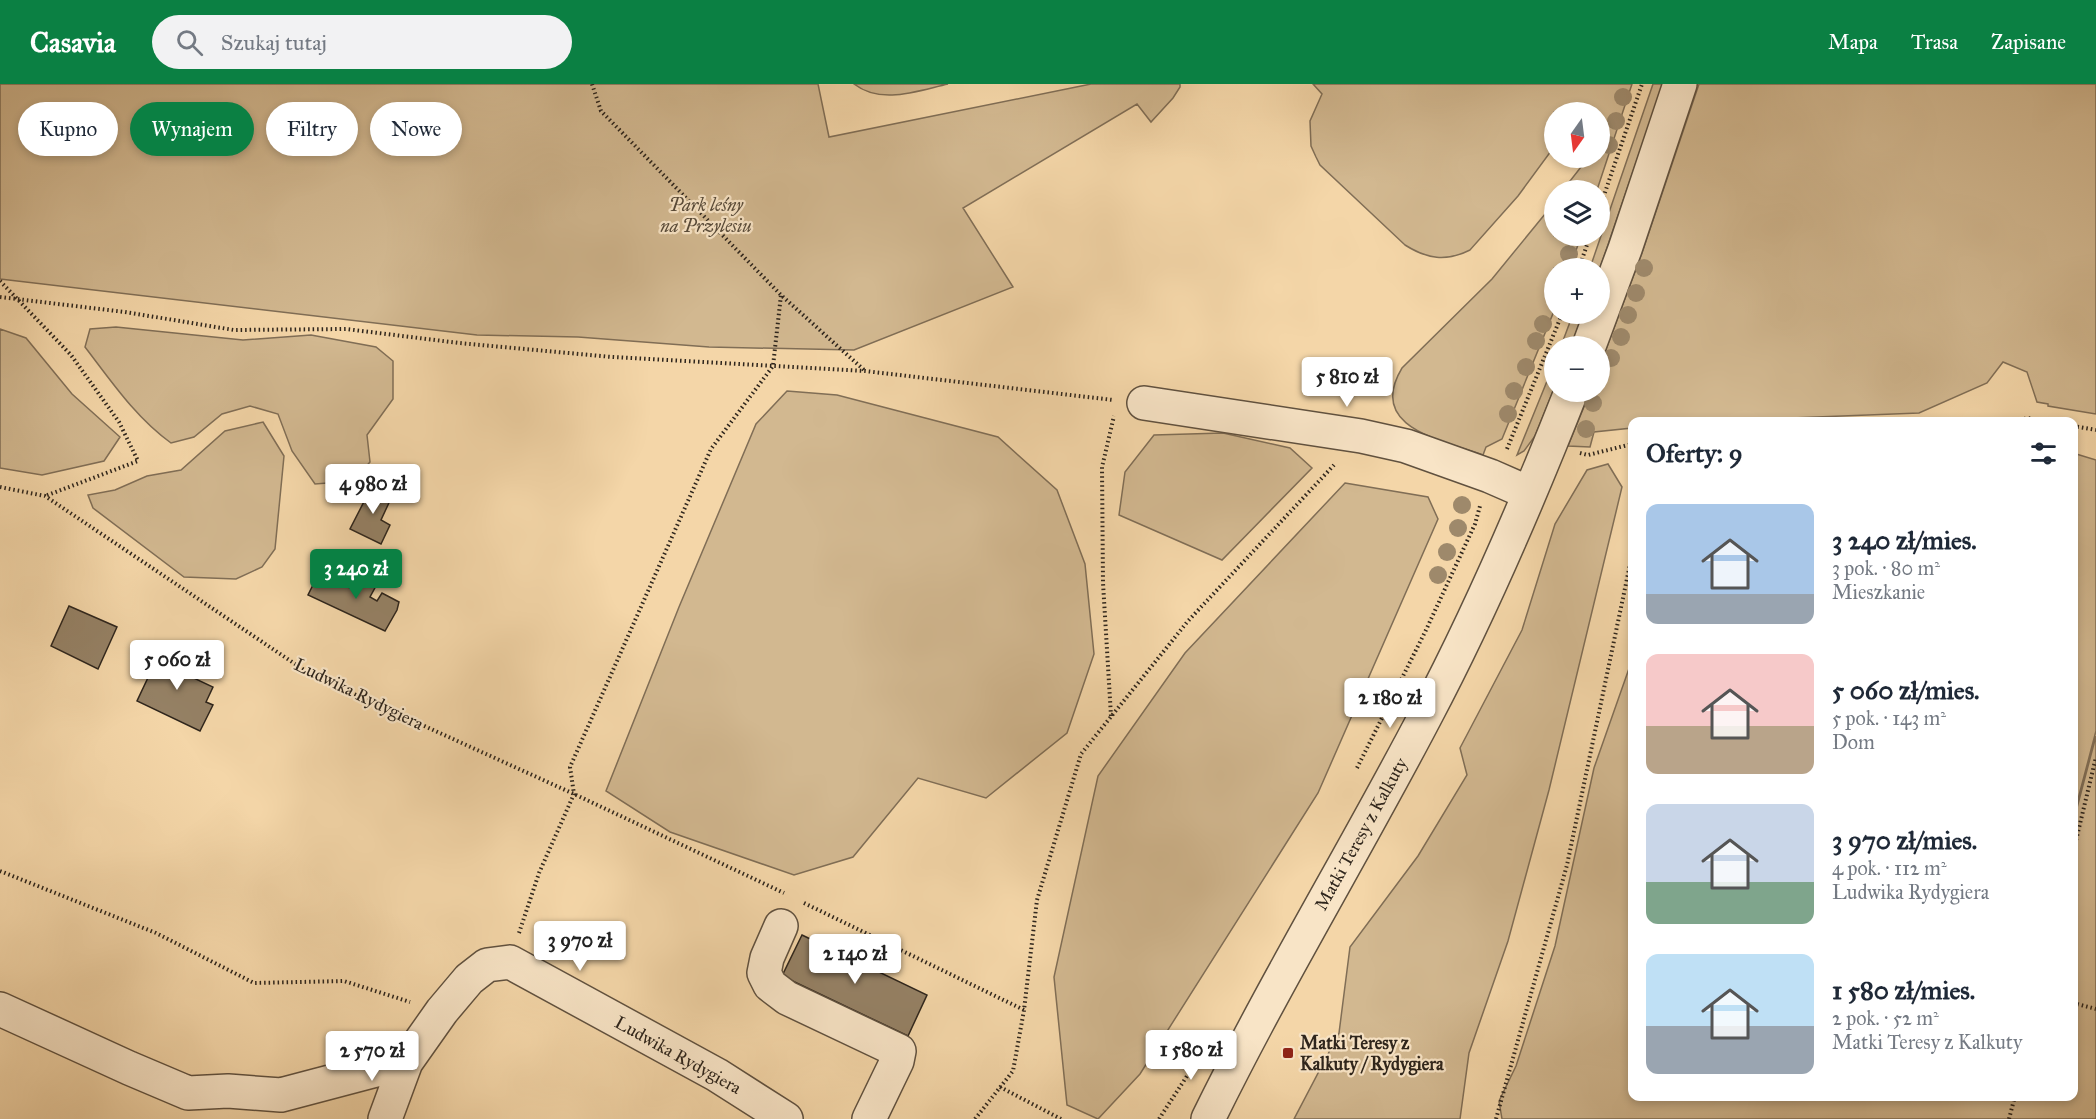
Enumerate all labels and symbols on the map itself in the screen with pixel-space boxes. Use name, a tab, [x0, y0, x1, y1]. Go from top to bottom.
north arrow	[1544, 102, 1610, 168]
park label: Park leśny na Przylesiu	[660, 194, 752, 237]
pin: 5 810 zł	[1285, 357, 1409, 408]
pin: 4 980 zł	[311, 464, 435, 515]
pin: 3 240 zł	[294, 549, 418, 600]
pin: 5 060 zł	[115, 640, 239, 691]
street label: Ludwika Rydygiera	[290, 653, 428, 736]
pin: 2 180 zł	[1328, 678, 1452, 729]
street label: Matki Teresy z Kalkuty	[1310, 753, 1412, 914]
pin: 3 970 zł	[518, 921, 642, 972]
pin: 2 140 zł	[793, 934, 917, 985]
street label: Ludwika Rydygiera	[610, 1011, 746, 1100]
pin: 1 580 zł	[1129, 1030, 1253, 1081]
pin: 2 570 zł	[310, 1031, 434, 1082]
place label: Matki Teresy z Kalkuty / Rydygiera	[1300, 1032, 1444, 1076]
marker: Matki Teresy z Kalkuty / Rydygiera	[1281, 1046, 1295, 1060]

